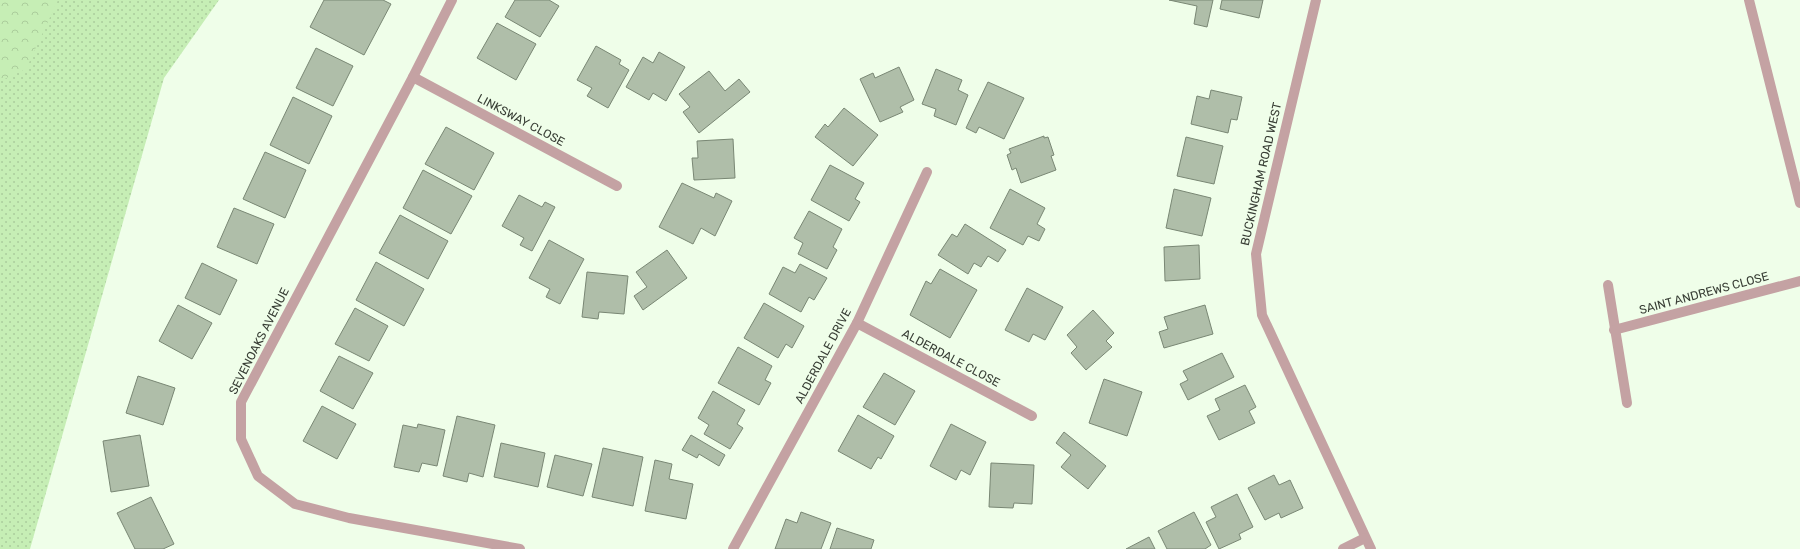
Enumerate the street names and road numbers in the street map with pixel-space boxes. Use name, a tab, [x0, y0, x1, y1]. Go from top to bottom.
street label: LINKSWAY CLOSE	[475, 91, 567, 149]
street label: BUCKINGHAM ROAD WEST	[1238, 101, 1284, 247]
street label: SAINT ANDREWS CLOSE	[1638, 269, 1770, 317]
street label: SEVENOAKS AVENUE	[226, 285, 292, 397]
street label: ALDERDALE DRIVE	[792, 306, 854, 406]
street label: ALDERDALE CLOSE	[900, 326, 1002, 390]

